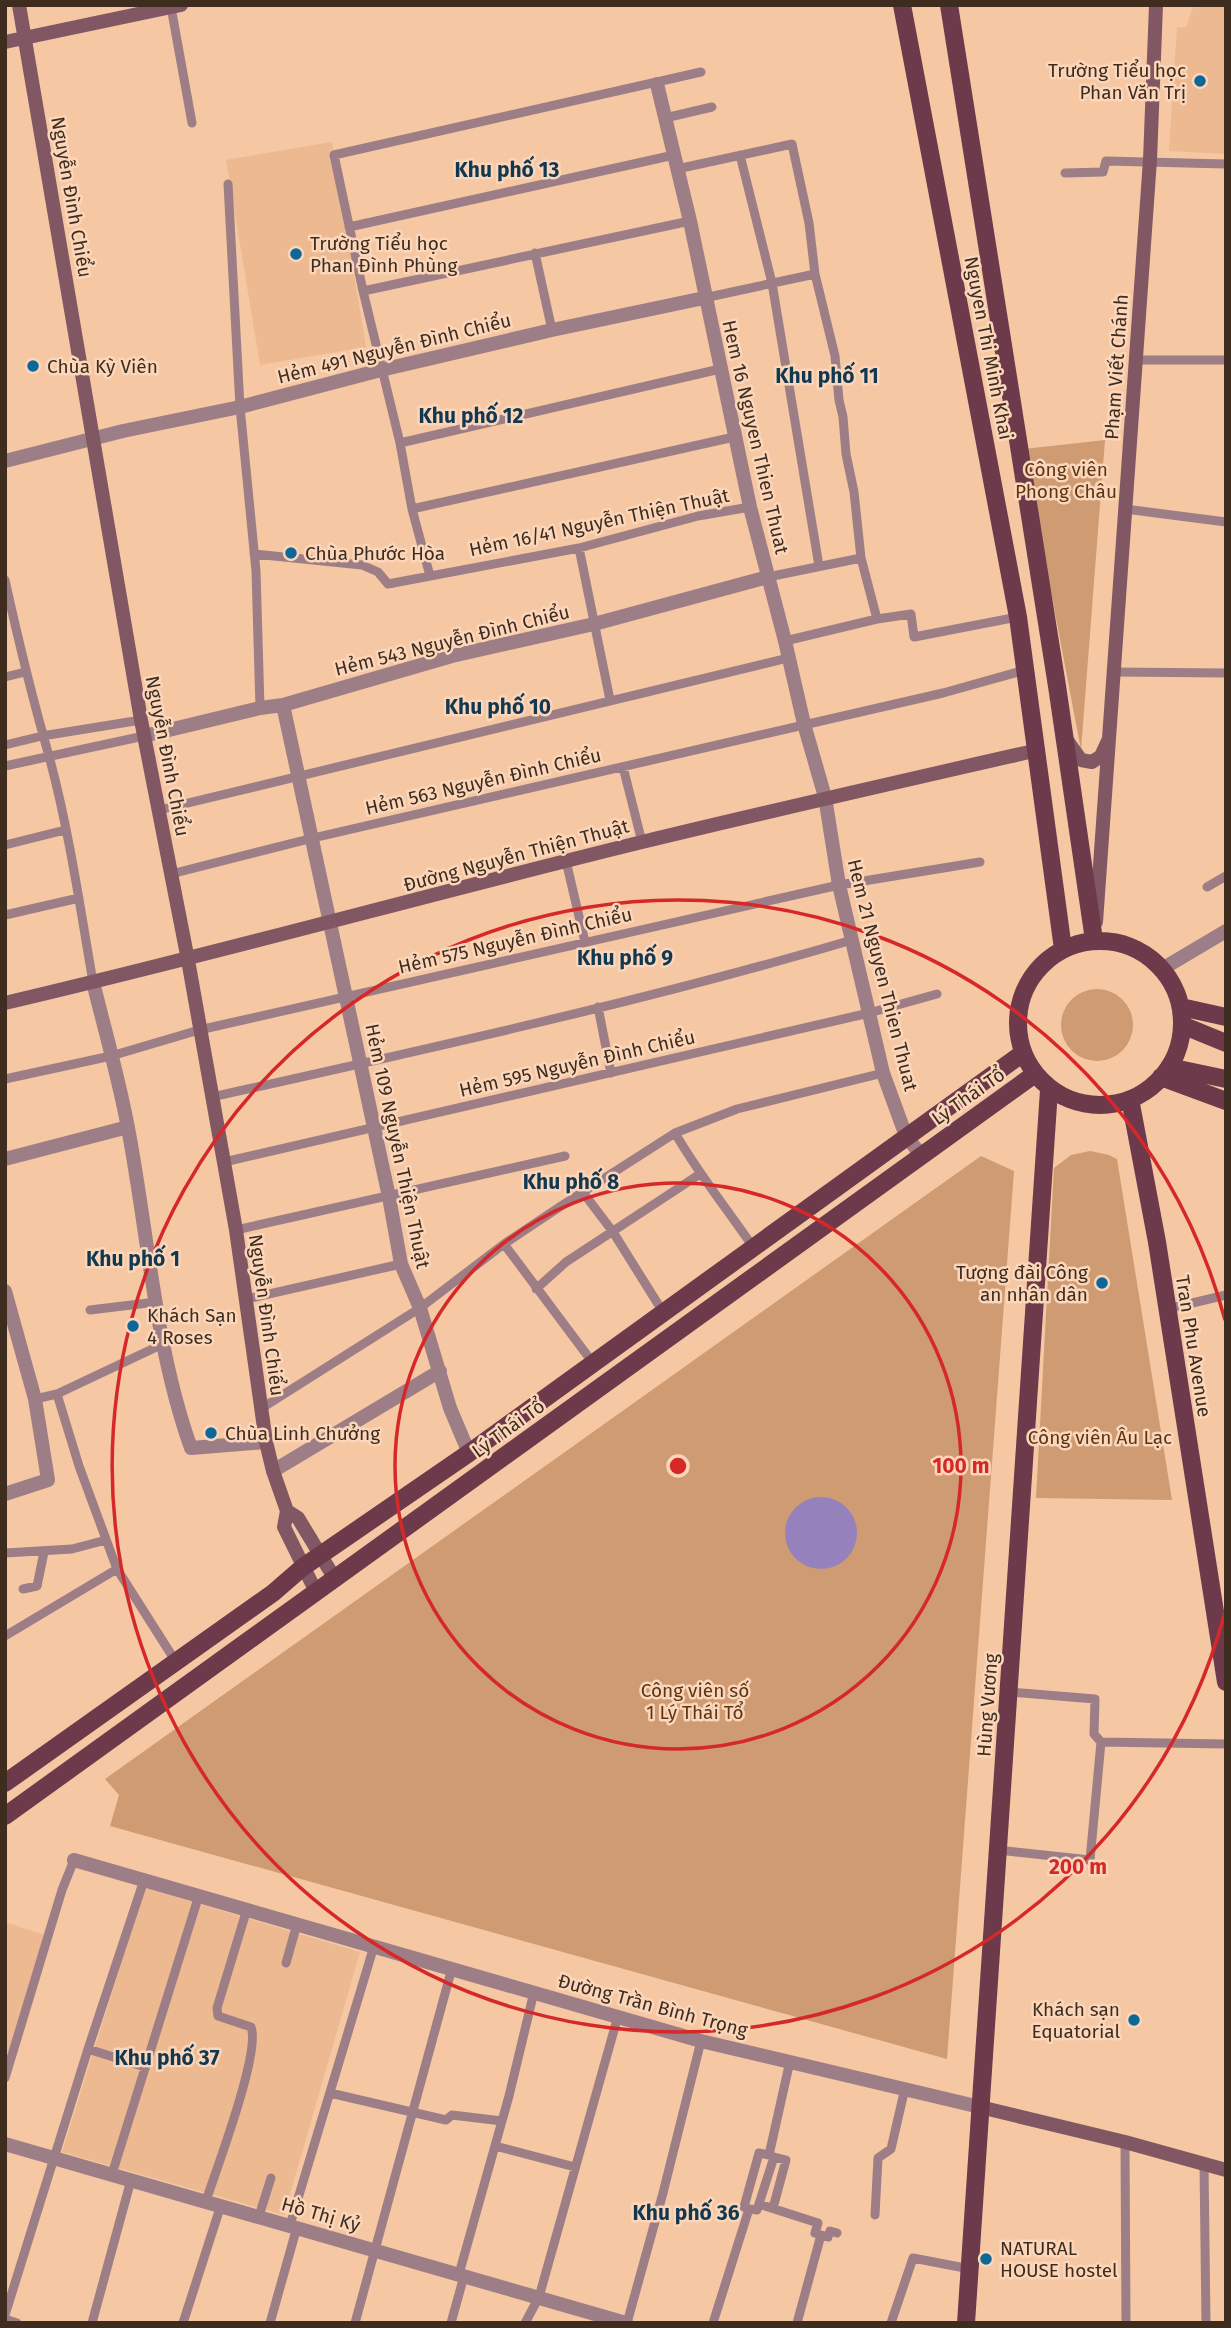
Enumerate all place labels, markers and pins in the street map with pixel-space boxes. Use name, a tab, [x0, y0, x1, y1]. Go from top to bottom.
place label: Trường Tiểu học Phan Văn Trị	[1048, 59, 1186, 104]
marker: Trường Tiểu học Phan Văn Trị	[1192, 73, 1208, 89]
place label: Trường Tiểu học Phan Đình Phùng	[310, 232, 457, 277]
marker: Trường Tiểu học Phan Đình Phùng	[288, 246, 304, 262]
place label: Chùa Kỳ Viên	[47, 355, 158, 378]
marker: Chùa Kỳ Viên	[25, 358, 41, 374]
place label: Chùa Phước Hòa	[305, 542, 445, 565]
marker: Chùa Phước Hòa	[283, 545, 299, 561]
place label: Tượng đài Công an nhân dân	[956, 1261, 1088, 1306]
marker: Tượng đài Công an nhân dân	[1094, 1275, 1110, 1291]
place label: Khách Sạn 4 Roses	[147, 1304, 237, 1349]
marker: Khách Sạn 4 Roses	[125, 1318, 141, 1334]
place label: Chùa Linh Chưởng	[225, 1422, 380, 1445]
marker: Chùa Linh Chưởng	[203, 1425, 219, 1441]
centre of rings	[666, 1454, 690, 1478]
place label: Khách sạn Equatorial	[1031, 1998, 1120, 2043]
marker: Khách sạn Equatorial	[1126, 2012, 1142, 2028]
place label: NATURAL HOUSE hostel	[1000, 2237, 1118, 2282]
marker: NATURAL HOUSE hostel	[978, 2251, 994, 2267]

